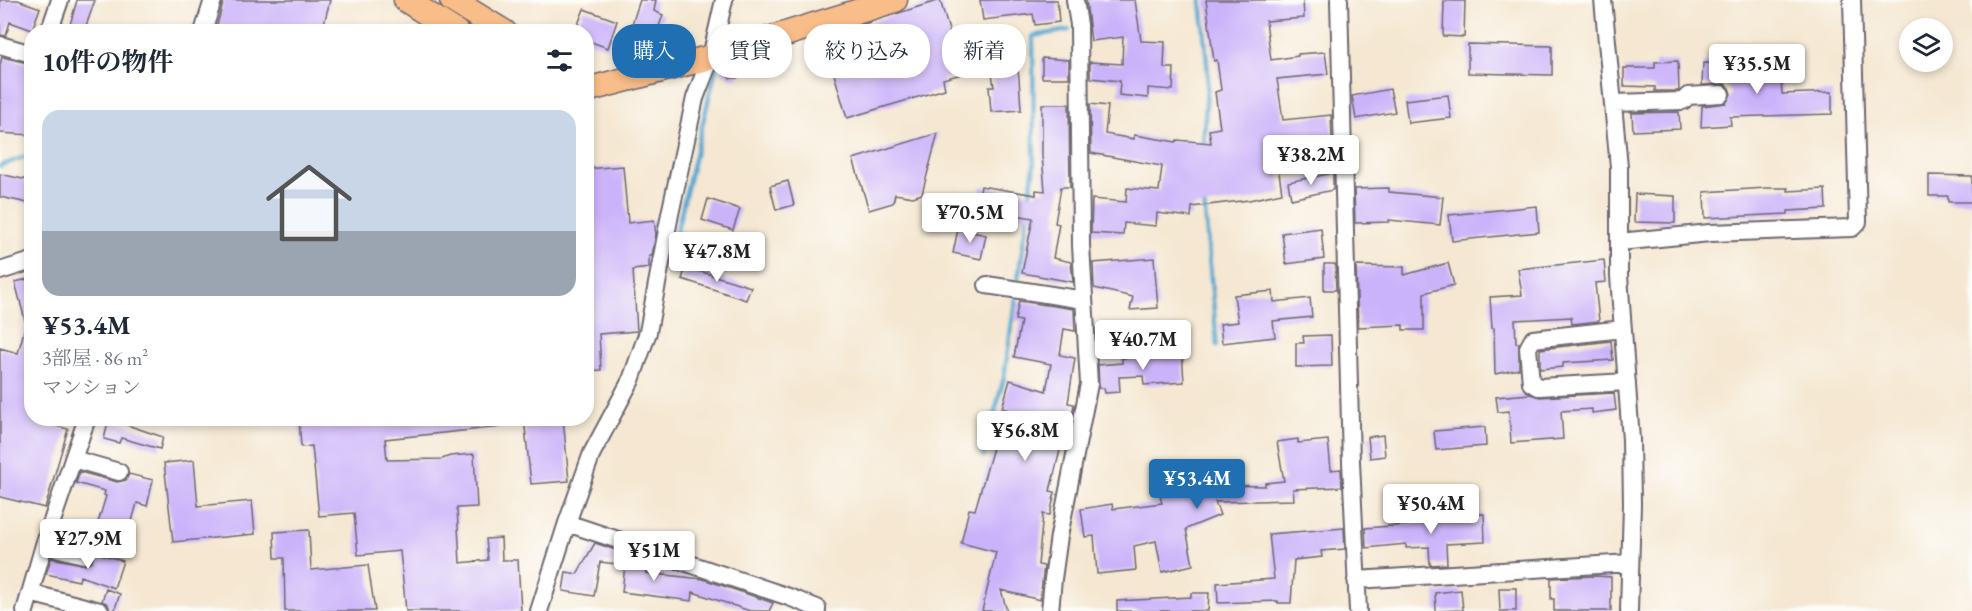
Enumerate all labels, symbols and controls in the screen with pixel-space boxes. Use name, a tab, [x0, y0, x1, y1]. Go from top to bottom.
map controls	[1899, 18, 1953, 72]
button: layers	[1899, 18, 1953, 72]
chip: 購入	[612, 24, 696, 78]
chip: 賃貸	[708, 24, 792, 78]
chip: 絞り込み	[804, 24, 930, 78]
chip: 新着	[942, 24, 1026, 78]
icon: filters	[543, 44, 576, 77]
pin: ¥35.5M	[1708, 44, 1806, 95]
text: 10件の物件	[42, 45, 174, 79]
text: ¥35.5M	[1723, 50, 1791, 76]
pin: ¥38.2M	[1262, 135, 1360, 186]
text: ¥38.2M	[1277, 141, 1345, 167]
icon: home	[255, 149, 363, 257]
pin: ¥70.5M	[921, 193, 1019, 244]
text: ¥70.5M	[936, 199, 1004, 225]
pin: ¥47.8M	[668, 232, 766, 283]
text: ¥47.8M	[683, 238, 751, 264]
text: ¥53.4M	[42, 308, 131, 342]
pin: ¥40.7M	[1094, 320, 1192, 371]
text: ¥40.7M	[1109, 326, 1177, 352]
text: 3部屋 · 86 m²	[42, 345, 148, 371]
text: マンション	[42, 374, 141, 400]
pin: ¥56.8M	[976, 411, 1074, 462]
text: ¥56.8M	[991, 417, 1059, 443]
pin: ¥53.4M	[1148, 459, 1246, 510]
text: ¥53.4M	[1163, 465, 1231, 491]
pin: ¥50.4M	[1382, 484, 1480, 535]
text: ¥50.4M	[1397, 490, 1465, 516]
pin: ¥27.9M	[39, 519, 137, 570]
text: ¥27.9M	[54, 525, 122, 551]
pin: ¥51M	[618, 531, 690, 582]
text: ¥51M	[628, 537, 680, 563]

